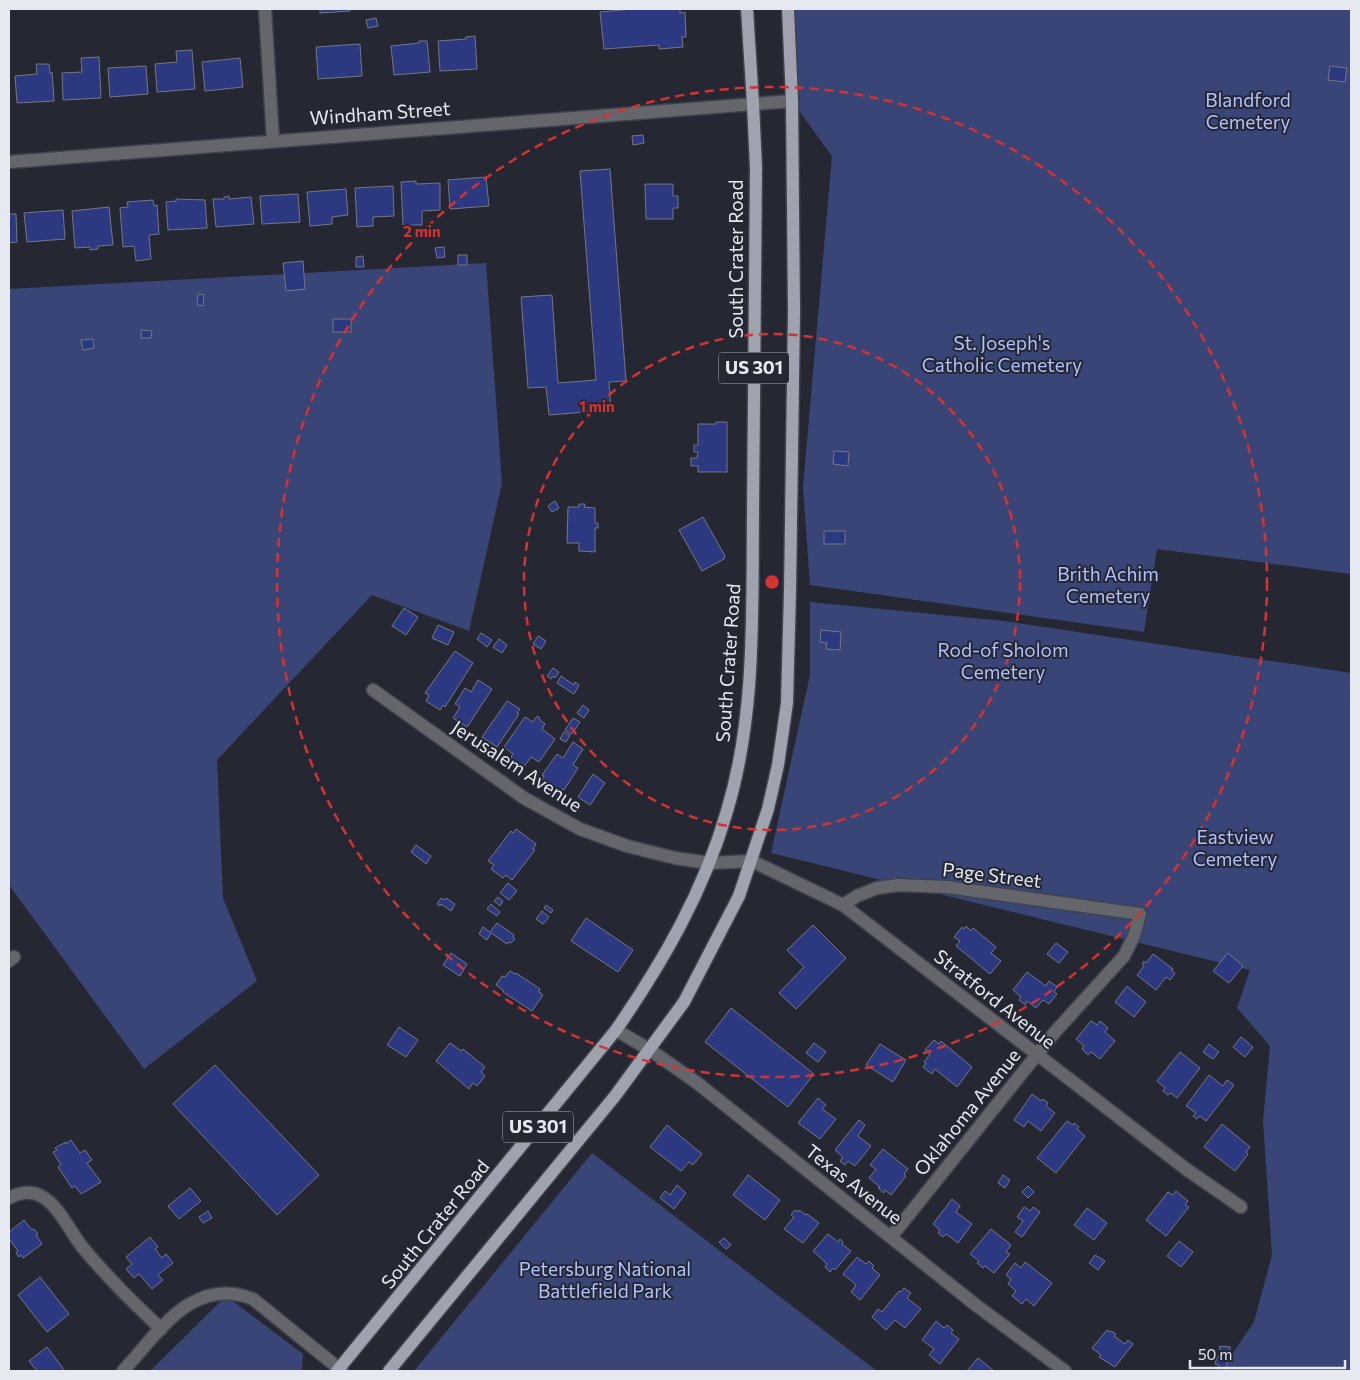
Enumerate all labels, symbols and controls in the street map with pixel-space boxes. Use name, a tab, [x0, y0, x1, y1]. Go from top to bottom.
park label: Blandford Cemetery	[1205, 88, 1291, 133]
street label: Windham Street	[309, 96, 451, 129]
street label: South Crater Road	[724, 179, 747, 339]
text: 2 min	[403, 222, 441, 240]
park label: St. Joseph's Catholic Cemetery	[922, 331, 1082, 376]
road number: US 301	[719, 352, 789, 383]
text: 1 min	[579, 397, 615, 415]
park label: Brith Achim Cemetery	[1057, 562, 1159, 607]
centre of rings	[763, 573, 781, 591]
street label: South Crater Road	[710, 583, 745, 743]
park label: Rod-of Sholom Cemetery	[938, 638, 1068, 683]
street label: Jerusalem Avenue	[448, 715, 587, 816]
park label: Eastview Cemetery	[1193, 825, 1277, 870]
street label: Page Street	[941, 857, 1043, 892]
street label: Stratford Avenue	[930, 944, 1060, 1053]
street label: Oklahoma Avenue	[908, 1044, 1025, 1180]
road number: US 301	[503, 1112, 573, 1142]
street label: Texas Avenue	[801, 1139, 907, 1229]
street label: South Crater Road	[376, 1155, 494, 1293]
park label: Petersburg National Battlefield Park	[519, 1257, 691, 1302]
scale bar	[1190, 1338, 1345, 1370]
text: 50 m	[1198, 1345, 1232, 1363]

